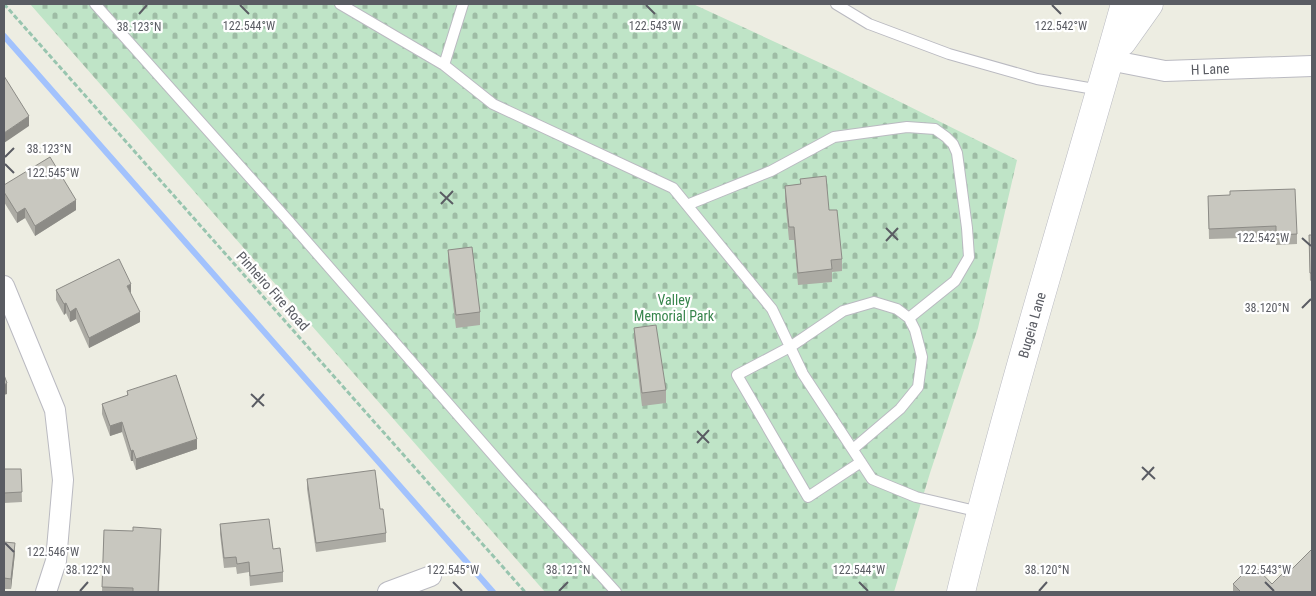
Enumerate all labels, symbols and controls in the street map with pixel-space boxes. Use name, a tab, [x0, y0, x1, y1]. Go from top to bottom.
text: 122.544°W	[223, 19, 275, 33]
text: 122.543°W	[629, 19, 681, 33]
text: 122.542°W	[1035, 19, 1087, 33]
text: 38.123°N	[117, 20, 161, 34]
street label: H Lane	[1190, 60, 1230, 78]
text: 38.123°N	[27, 142, 71, 156]
text: 122.545°W	[27, 166, 79, 180]
text: 122.542°W	[1237, 231, 1289, 245]
street label: Pinheiro Fire Road	[233, 248, 313, 334]
street label: Bugeia Lane	[1015, 290, 1049, 360]
park label: Valley Memorial Park	[634, 292, 715, 324]
text: 38.120°N	[1245, 301, 1289, 315]
text: 122.546°W	[27, 545, 79, 559]
text: 38.122°N	[66, 563, 110, 577]
text: 122.545°W	[427, 563, 479, 577]
text: 38.121°N	[546, 563, 590, 577]
text: 122.544°W	[833, 563, 885, 577]
text: 38.120°N	[1025, 563, 1069, 577]
text: 122.543°W	[1239, 563, 1291, 577]

